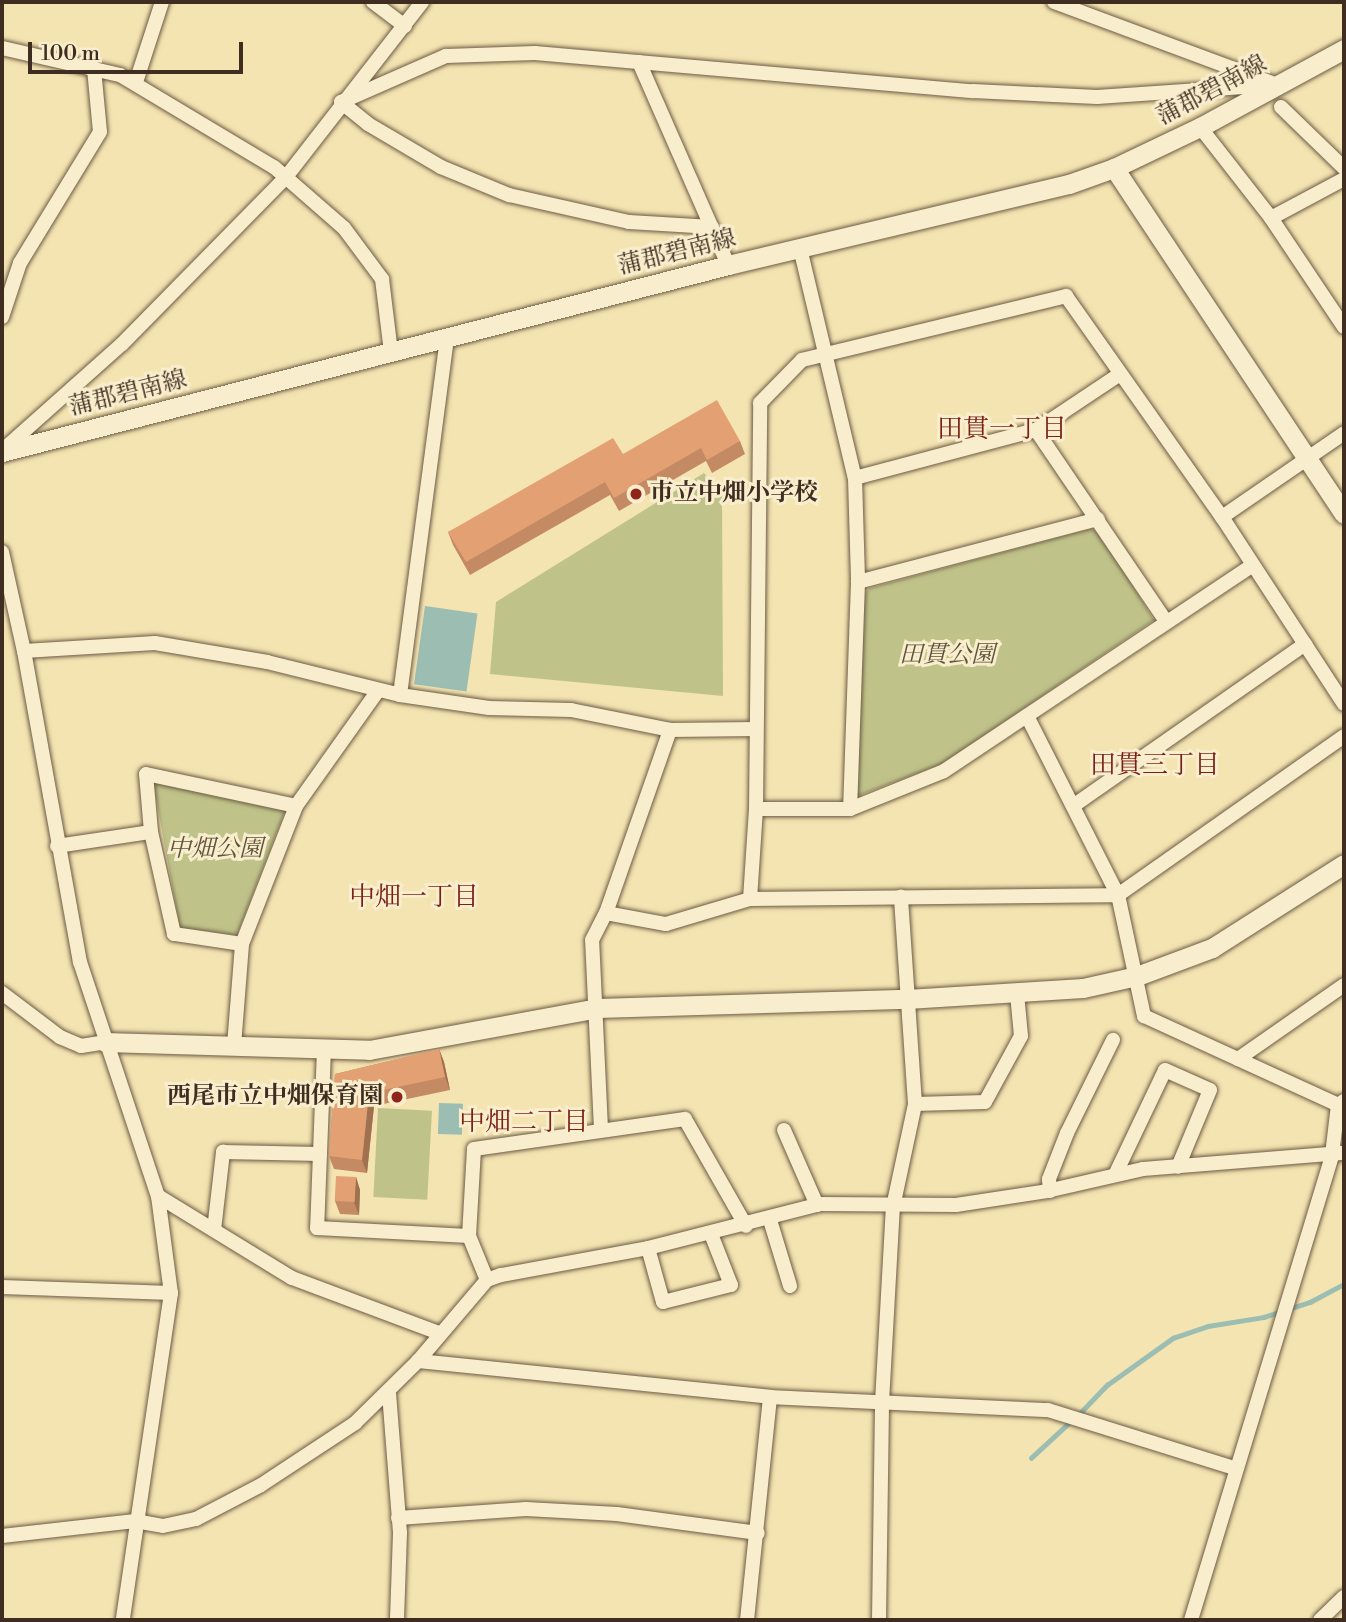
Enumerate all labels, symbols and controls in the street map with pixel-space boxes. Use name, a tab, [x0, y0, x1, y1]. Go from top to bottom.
scale bar	[32, 28, 247, 72]
text: 100 m	[41, 41, 100, 67]
street label: 蒲郡碧南線	[1152, 50, 1272, 132]
street label: 蒲郡碧南線	[615, 225, 739, 281]
street label: 蒲郡碧南線	[66, 366, 190, 422]
district label: 田貫一丁目	[937, 414, 1067, 446]
place label: 市立中畑小学校	[650, 480, 818, 508]
marker: 市立中畑小学校	[628, 486, 644, 502]
park label: 田貫公園	[899, 642, 995, 670]
district label: 田貫三丁目	[1090, 750, 1220, 782]
park label: 中畑公園	[167, 836, 263, 864]
district label: 中畑一丁目	[349, 882, 479, 914]
place label: 西尾市立中畑保育園	[167, 1083, 383, 1111]
marker: 西尾市立中畑保育園	[389, 1089, 405, 1105]
district label: 中畑二丁目	[459, 1107, 589, 1139]

